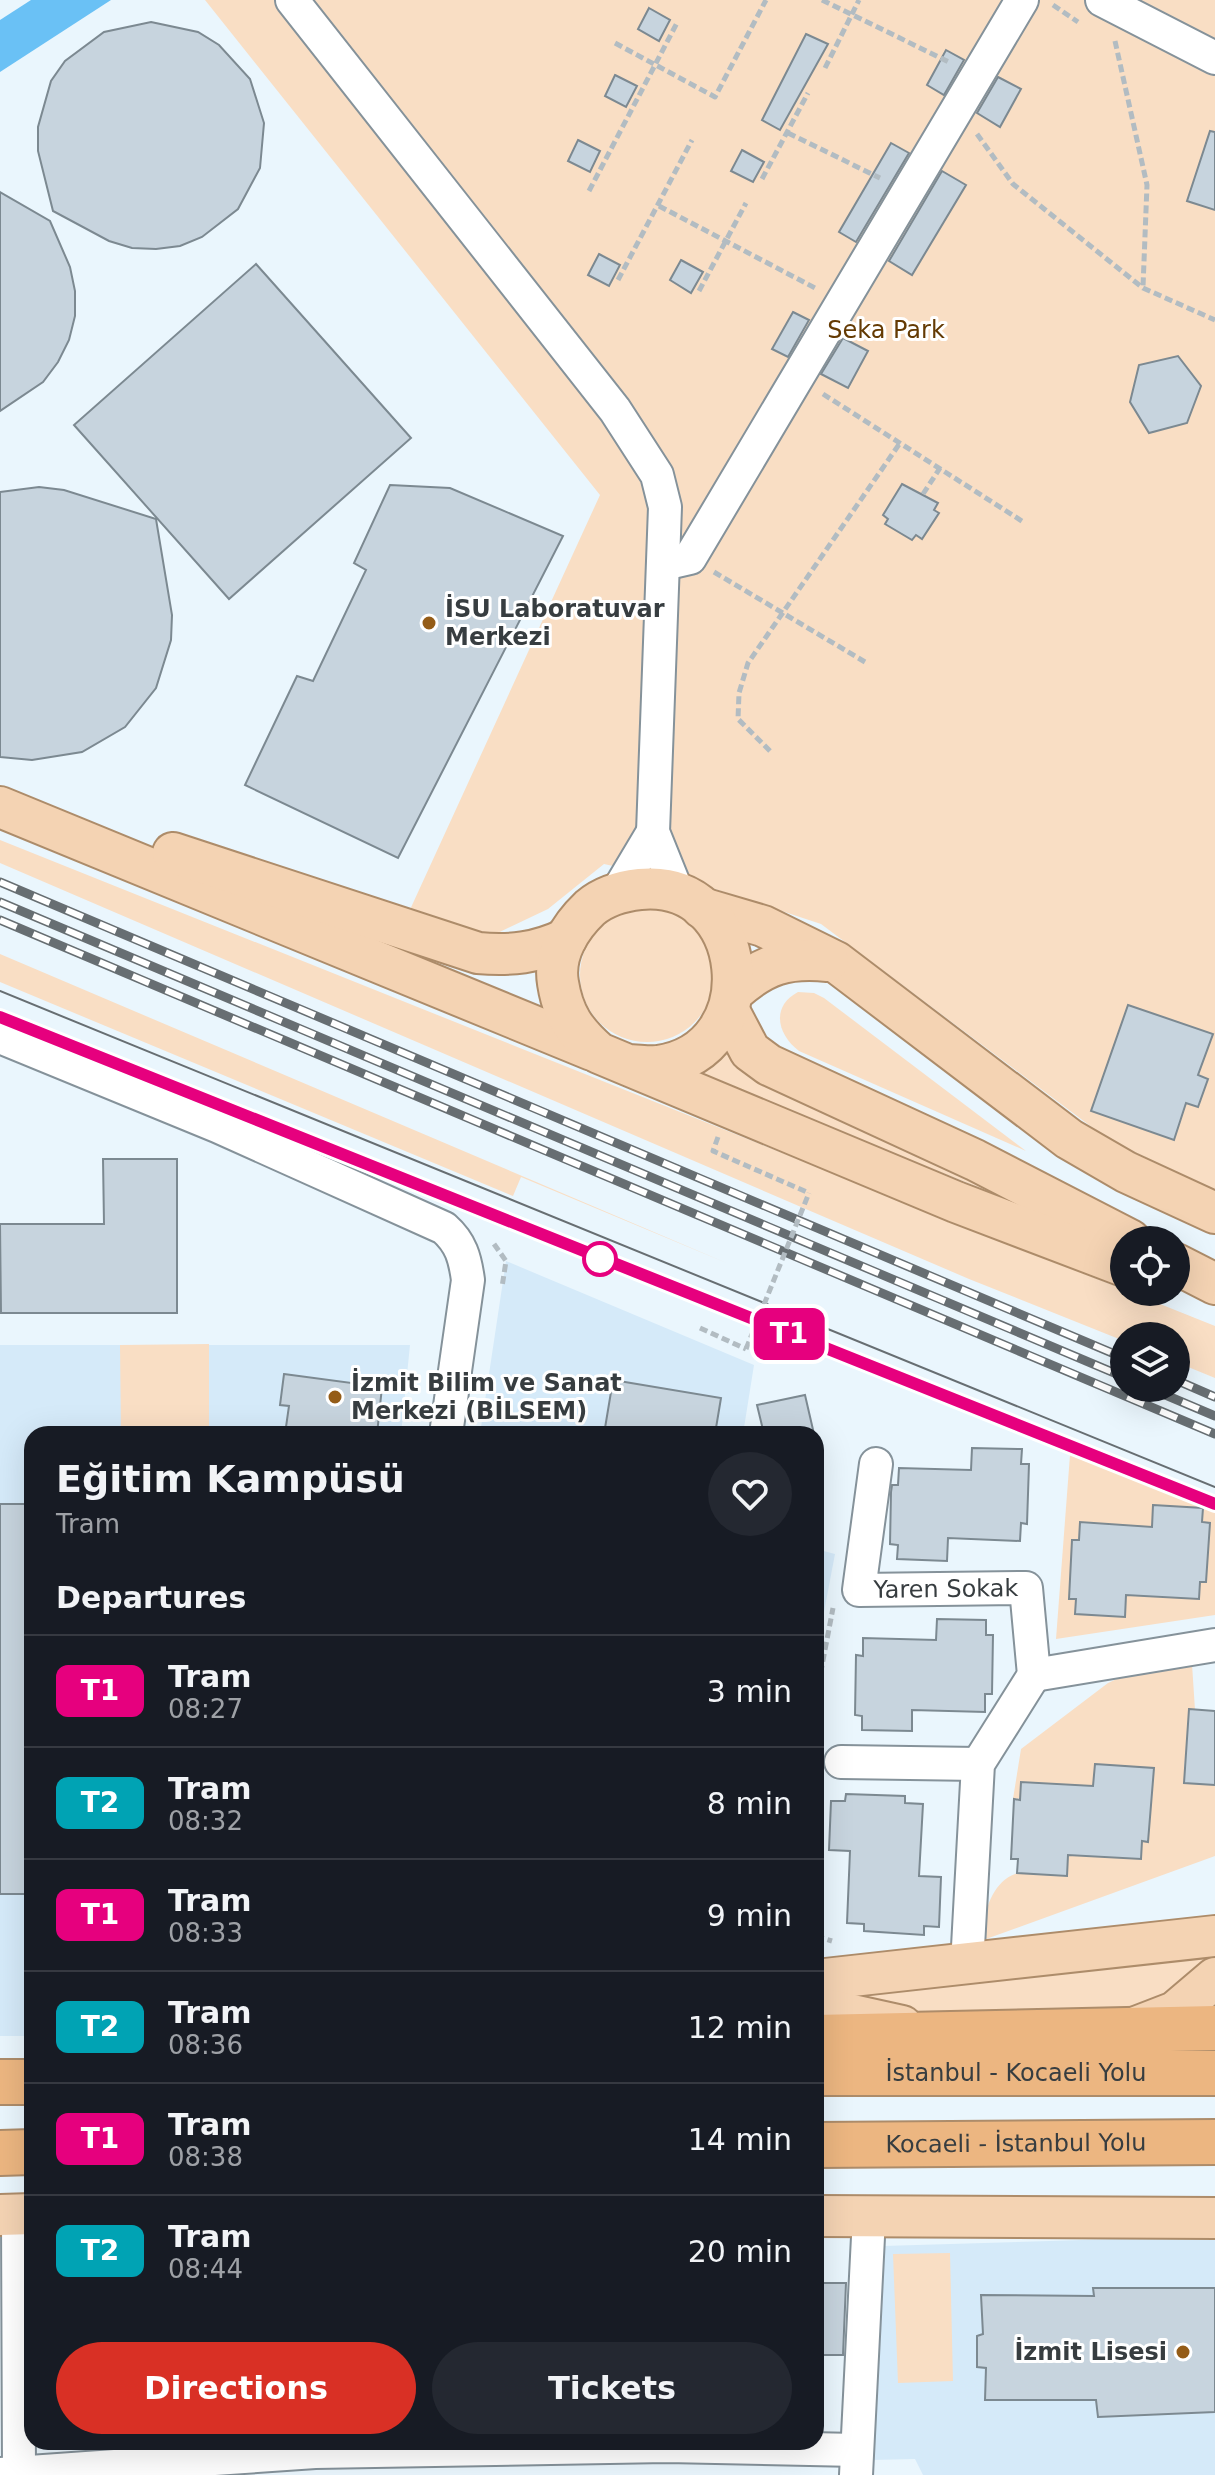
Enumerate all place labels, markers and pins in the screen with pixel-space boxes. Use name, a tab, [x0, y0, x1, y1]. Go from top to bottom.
place label: İSU Laboratuvar Merkezi	[445, 594, 665, 651]
marker: İSU Laboratuvar Merkezi	[420, 614, 438, 632]
unlabelled marker	[583, 1242, 617, 1276]
place label: İzmit Bilim ve Sanat Merkezi (BİLSEM)	[351, 1368, 622, 1425]
marker: İzmit Bilim ve Sanat Merkezi (BİLSEM)	[326, 1388, 344, 1406]
place label: İzmit Lisesi	[1014, 2337, 1167, 2366]
marker: İzmit Lisesi	[1174, 2343, 1192, 2361]

